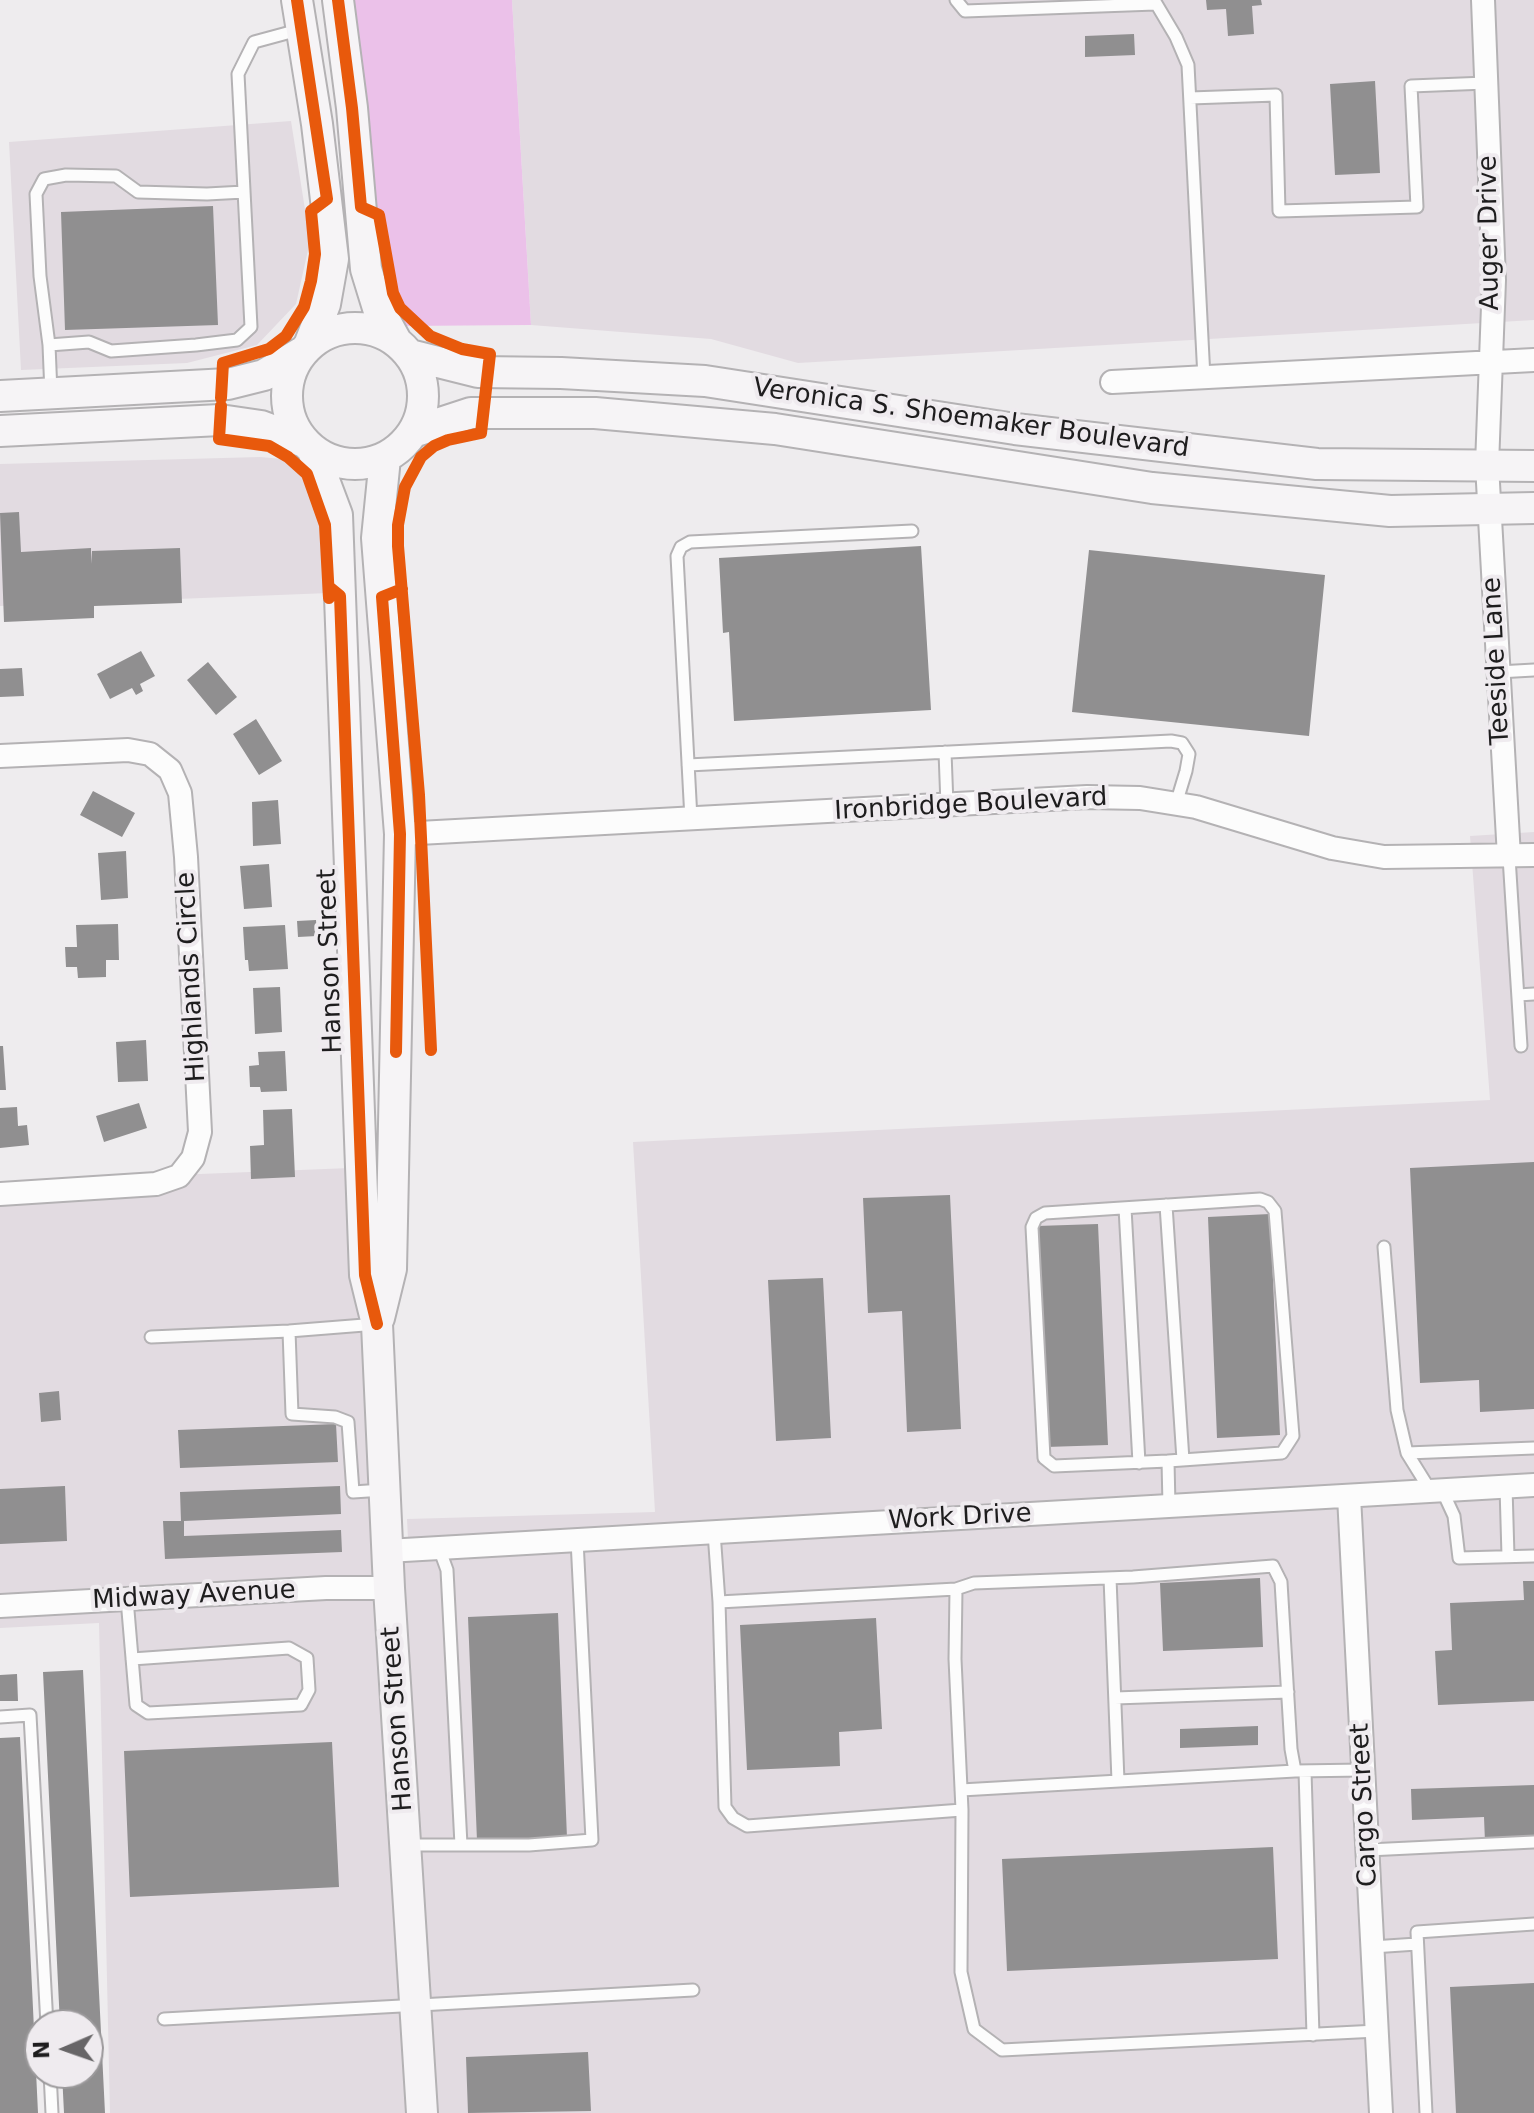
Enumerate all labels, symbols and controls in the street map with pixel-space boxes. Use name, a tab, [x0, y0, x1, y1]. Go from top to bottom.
street label: Auger Drive	[1473, 155, 1507, 311]
street label: Veronica S. Shoemaker Boulevard	[751, 373, 1191, 465]
street label: Teeside Lane	[1477, 576, 1517, 746]
street label: Ironbridge Boulevard	[834, 782, 1108, 828]
street label: Hanson Street	[312, 868, 350, 1054]
street label: Highlands Circle	[171, 871, 213, 1083]
street label: Work Drive	[888, 1499, 1032, 1537]
street label: Midway Avenue	[92, 1575, 296, 1617]
street label: Hanson Street	[376, 1626, 420, 1812]
street label: Cargo Street	[1345, 1722, 1385, 1888]
north arrow	[24, 2009, 104, 2089]
text: N	[29, 2040, 54, 2059]

